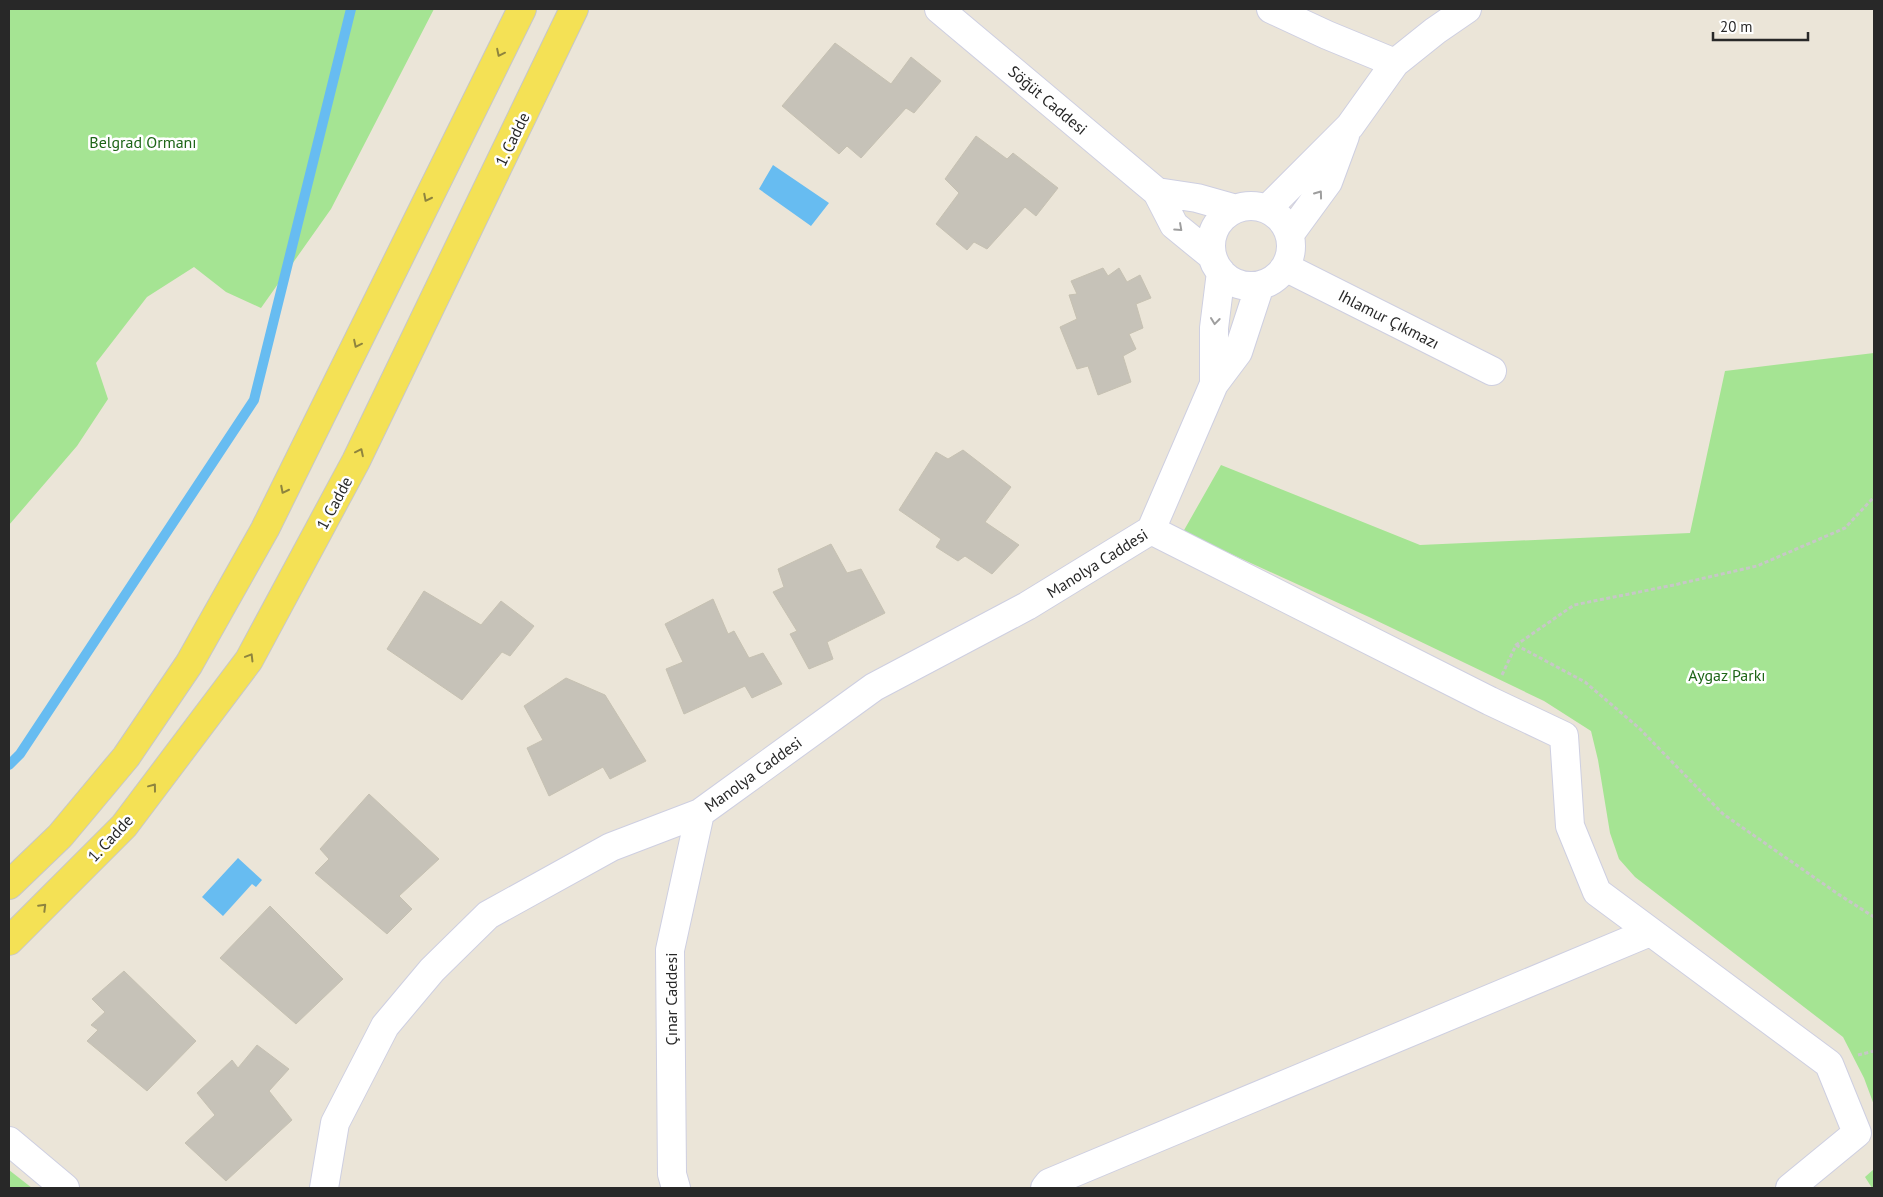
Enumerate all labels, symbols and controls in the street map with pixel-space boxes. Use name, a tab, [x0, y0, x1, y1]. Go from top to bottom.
scale bar	[1713, 10, 1808, 42]
text: 20 m	[1720, 17, 1753, 36]
one-way arrow	[496, 47, 506, 56]
street label: Söğüt Caddesi	[1004, 61, 1092, 139]
street label: 1. Cadde	[490, 109, 534, 169]
park label: Belgrad Ormanı	[89, 132, 197, 152]
one-way arrow	[1313, 190, 1322, 200]
one-way arrow	[423, 193, 433, 202]
one-way arrow	[1173, 222, 1182, 231]
street label: Ihlamur Çıkmazı	[1335, 285, 1443, 353]
one-way arrow	[1210, 317, 1221, 325]
one-way arrow	[352, 339, 363, 348]
one-way arrow	[354, 449, 364, 458]
street label: 1. Cadde	[312, 473, 356, 533]
one-way arrow	[280, 484, 290, 493]
street label: Manolya Caddesi	[1043, 524, 1151, 602]
one-way arrow	[243, 654, 253, 663]
park label: Aygaz Parkı	[1688, 665, 1766, 685]
street label: Manolya Caddesi	[700, 732, 806, 816]
one-way arrow	[147, 784, 155, 793]
street label: 1. Cadde	[83, 810, 137, 866]
one-way arrow	[37, 904, 46, 913]
street label: Çınar Caddesi	[661, 953, 681, 1046]

